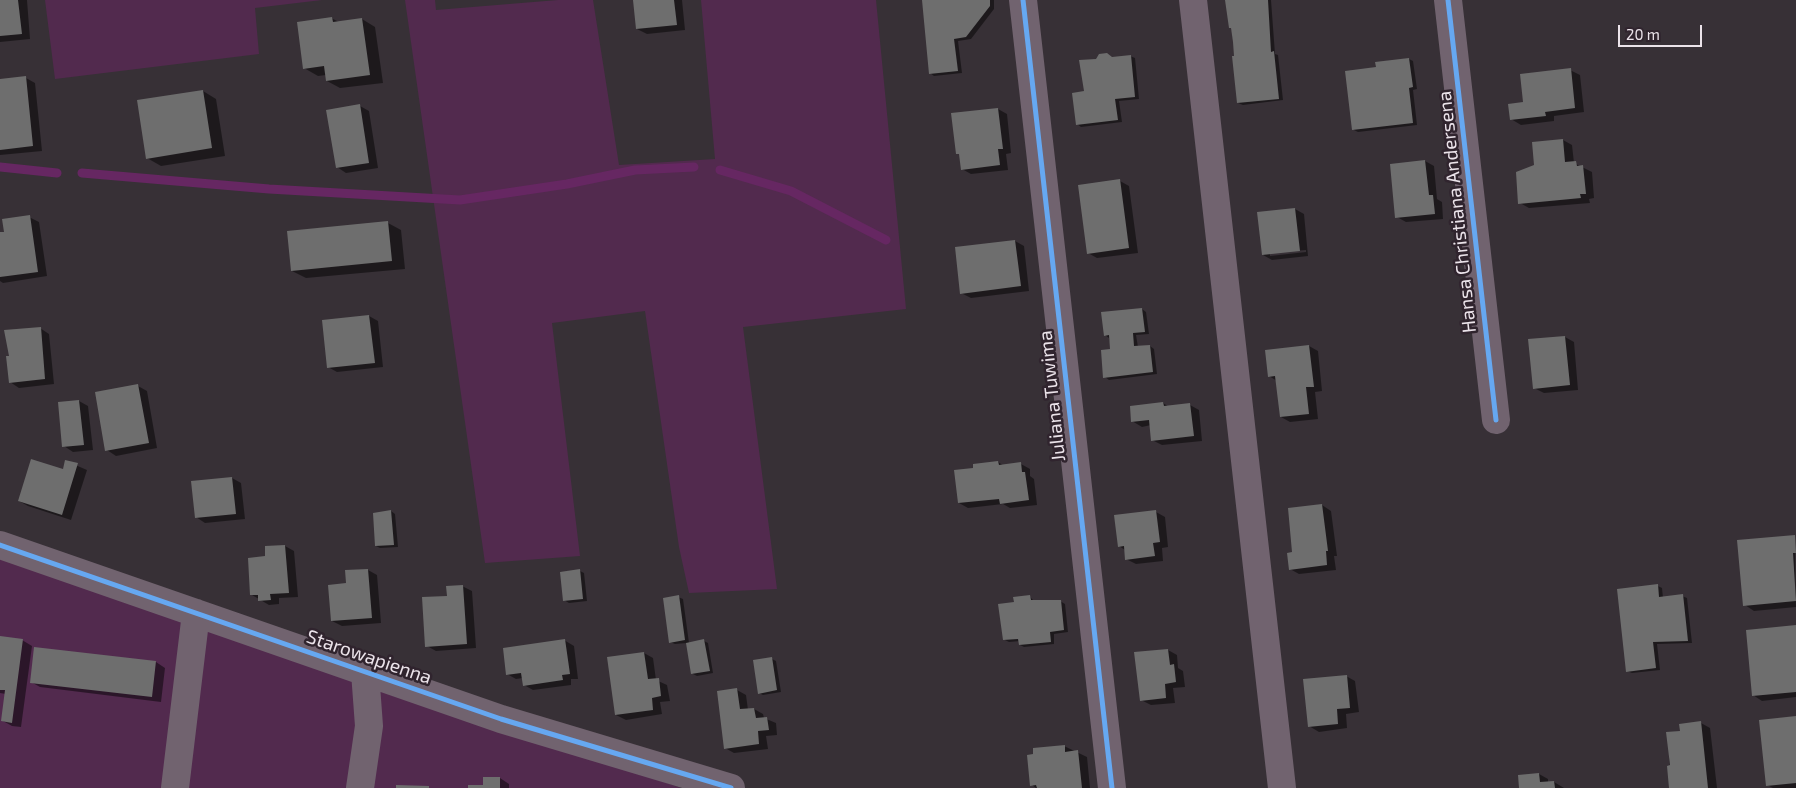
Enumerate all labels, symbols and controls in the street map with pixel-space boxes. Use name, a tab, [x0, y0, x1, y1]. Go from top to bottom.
scale bar	[1621, 15, 1705, 47]
text: 20 m	[1626, 25, 1660, 43]
street label: Hansa Christiana Andersena	[1433, 90, 1481, 334]
street label: Juliana Tuwima	[1034, 329, 1070, 463]
street label: Starowapienna	[303, 625, 435, 689]

